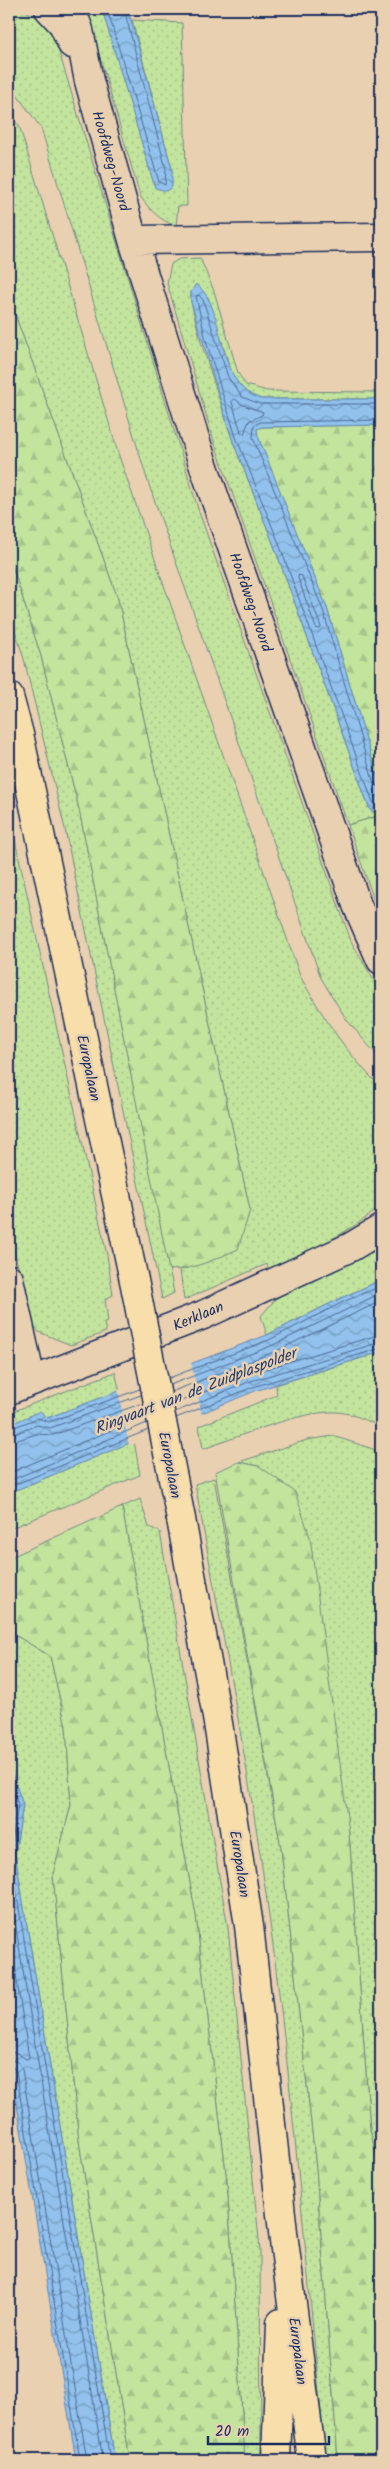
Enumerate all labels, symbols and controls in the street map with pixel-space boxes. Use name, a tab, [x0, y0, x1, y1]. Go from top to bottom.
street label: Hoofdweg-Noord	[84, 108, 136, 215]
street label: Hoofdweg-Noord	[222, 549, 278, 656]
street label: Europalaan	[69, 1033, 107, 1104]
street label: Kerklaan	[169, 1295, 228, 1338]
water label: Ringvaart van de Zuidplaspolder	[91, 1340, 304, 1441]
street label: Europalaan	[151, 1430, 187, 1501]
street label: Europalaan	[222, 1829, 256, 1899]
street label: Europalaan	[281, 2316, 313, 2386]
scale bar	[208, 2414, 329, 2446]
text: 20 m	[215, 2420, 249, 2444]

